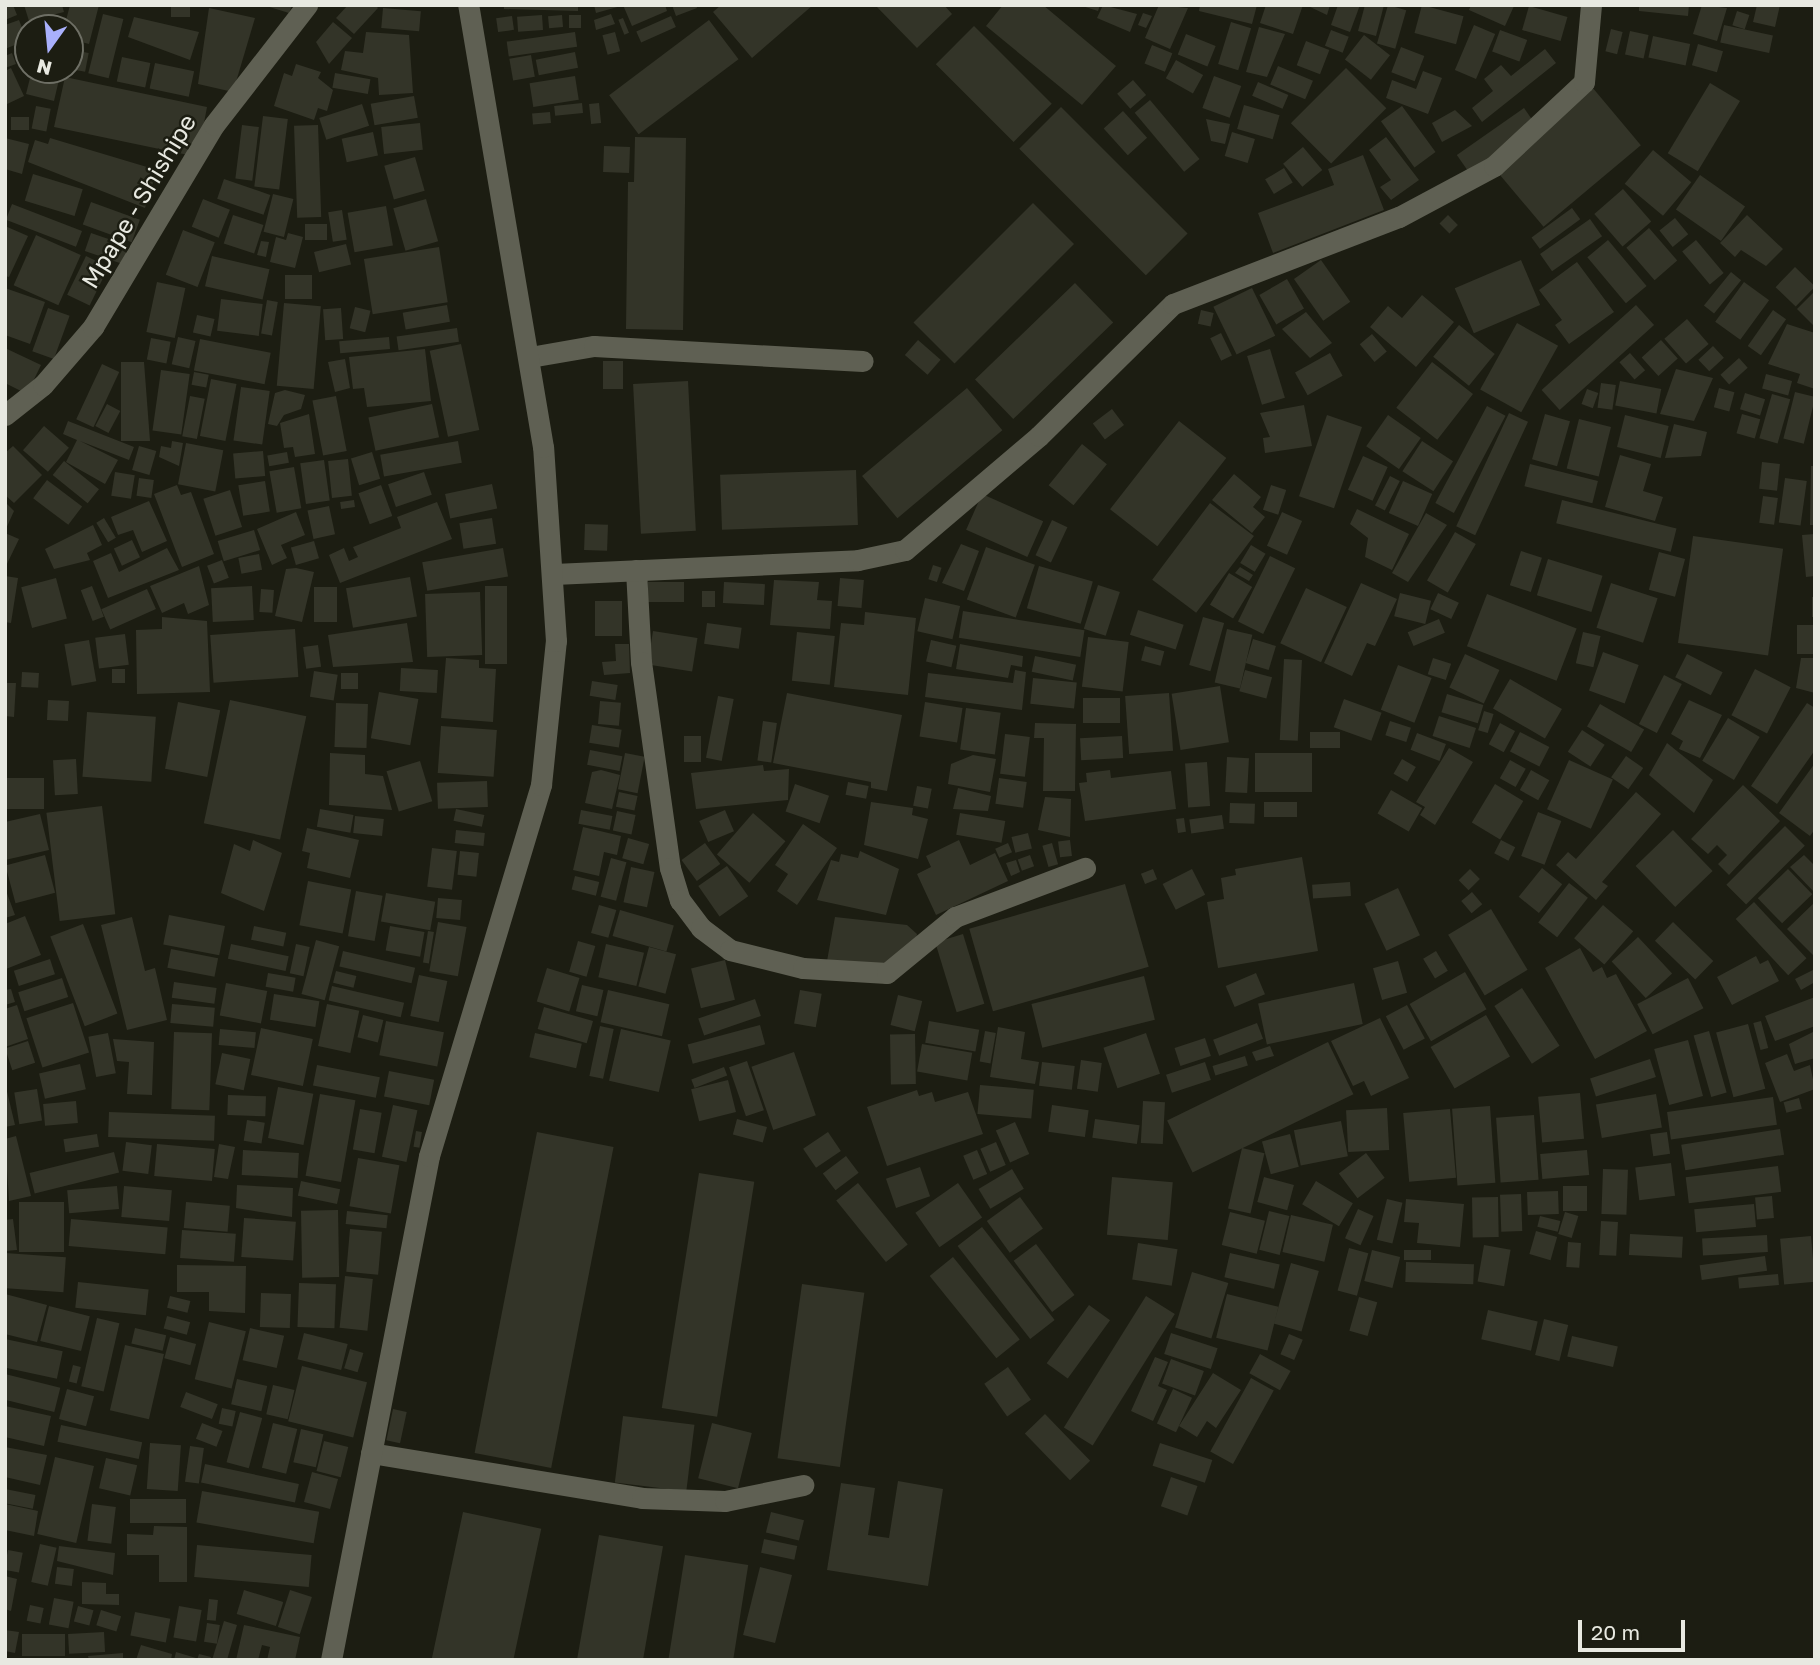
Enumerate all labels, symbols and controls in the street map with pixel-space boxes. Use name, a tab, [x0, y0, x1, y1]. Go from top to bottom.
north arrow	[14, 14, 84, 84]
text: N	[34, 55, 54, 81]
street label: Mpape - Shishipe	[75, 109, 201, 293]
scale bar	[1582, 1606, 1689, 1650]
text: 20 m	[1591, 1619, 1640, 1645]

